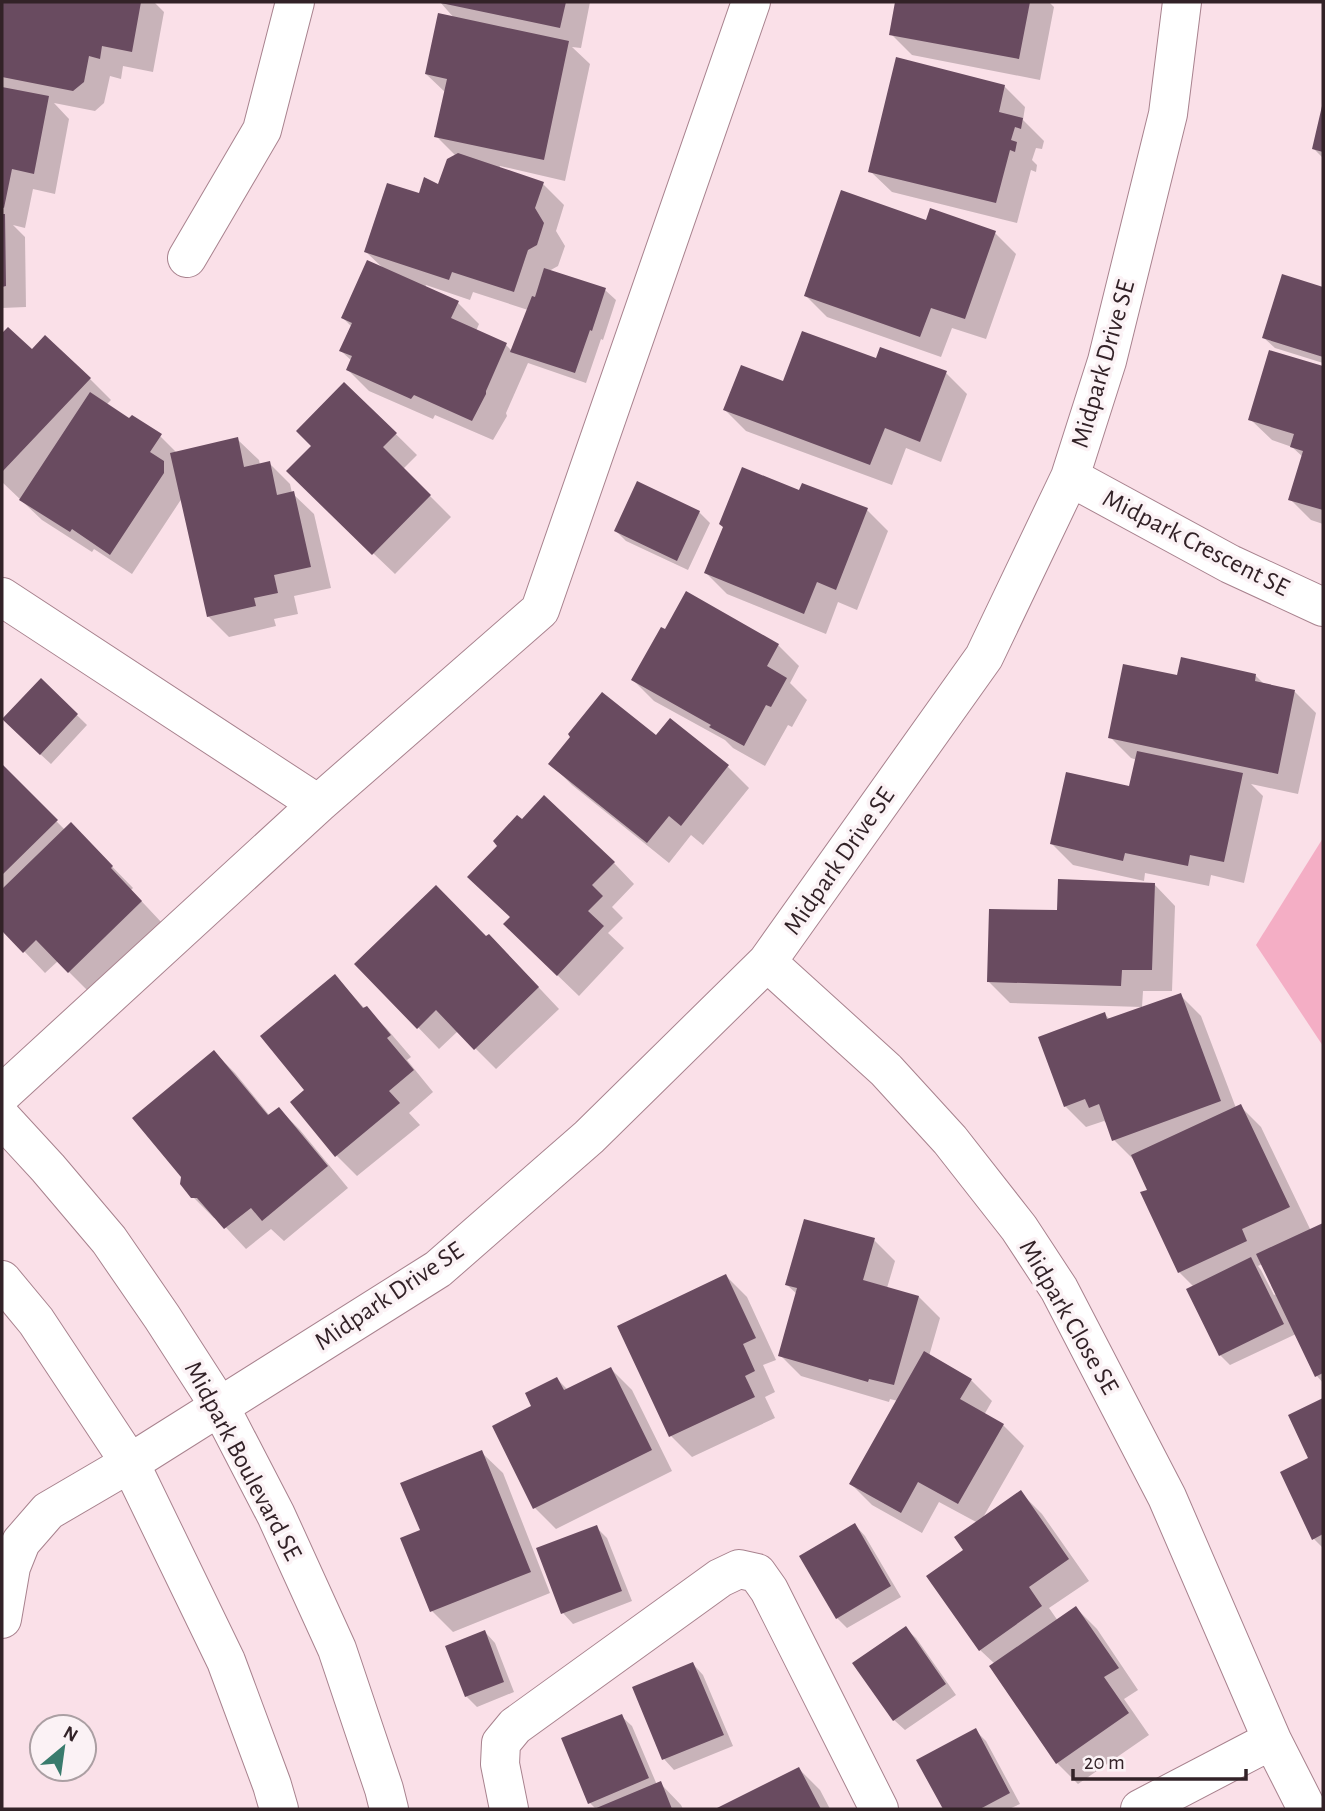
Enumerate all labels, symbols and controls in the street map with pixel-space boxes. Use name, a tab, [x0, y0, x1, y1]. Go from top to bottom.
street label: Midpark Drive SE	[1067, 277, 1139, 451]
street label: Midpark Crescent SE	[1098, 485, 1294, 601]
street label: Midpark Drive SE	[779, 783, 899, 939]
street label: Midpark Close SE	[1014, 1235, 1124, 1399]
street label: Midpark Drive SE	[310, 1237, 468, 1355]
street label: Midpark Boulevard SE	[180, 1357, 306, 1565]
north arrow	[28, 1713, 98, 1783]
text: N	[60, 1723, 81, 1746]
scale bar	[1073, 1738, 1246, 1782]
text: 20 m	[1084, 1752, 1125, 1773]

